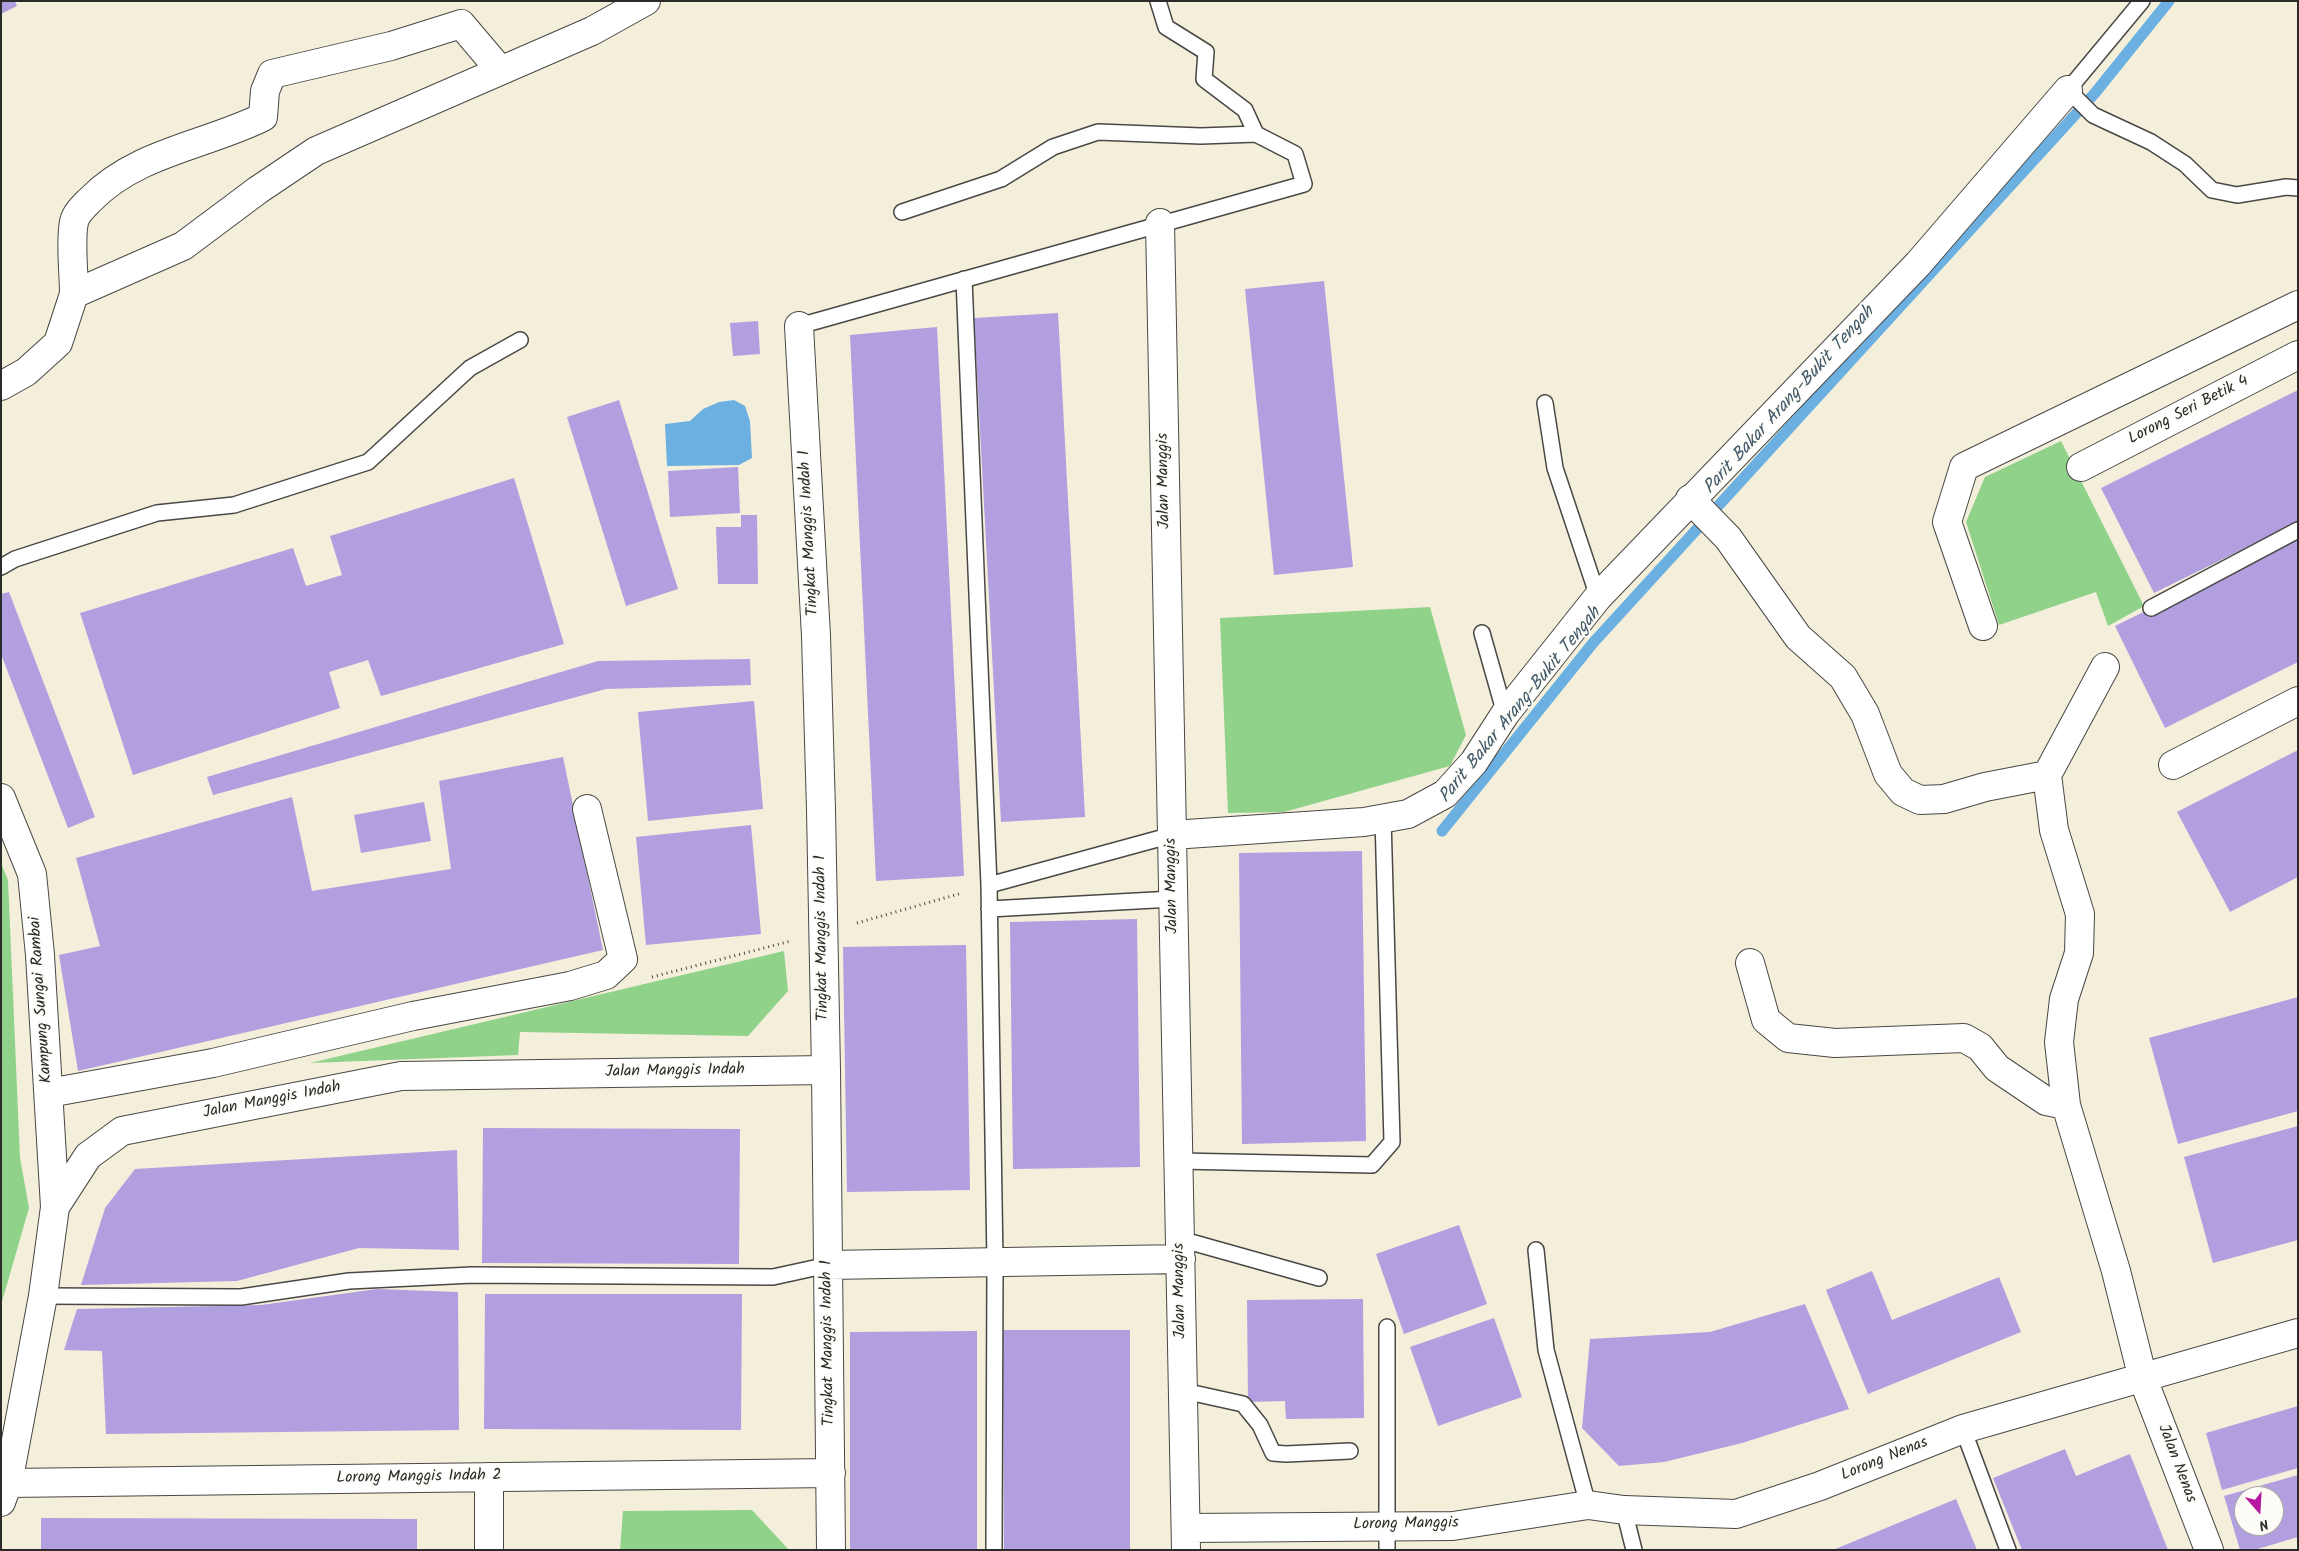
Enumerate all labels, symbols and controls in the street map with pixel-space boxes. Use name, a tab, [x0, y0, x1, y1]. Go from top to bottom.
water label: Parit Bakar Arang-Bukit Tengah	[1700, 303, 1880, 499]
street label: Lorong Seri Betik 4	[2126, 372, 2252, 450]
street label: Jalan Manggis	[1155, 433, 1175, 529]
street label: Tingkat Manggis Indah 1	[796, 450, 824, 616]
water label: Parit Bakar Arang-Bukit Tengah	[1435, 604, 1607, 808]
street label: Jalan Manggis	[1163, 838, 1183, 934]
street label: Tingkat Manggis Indah 1	[812, 855, 834, 1021]
street label: Kampung Sungai Rambai	[27, 916, 57, 1084]
street label: Jalan Manggis Indah	[605, 1061, 745, 1083]
street label: Jalan Manggis Indah	[202, 1078, 342, 1124]
street label: Jalan Manggis	[1171, 1243, 1191, 1339]
street label: Tingkat Manggis Indah 1	[818, 1260, 840, 1426]
street label: Jalan Nenas	[2152, 1422, 2200, 1506]
street label: Lorong Nenas	[1839, 1434, 1931, 1486]
street label: Lorong Manggis Indah 2	[336, 1467, 502, 1489]
north arrow	[2234, 1486, 2284, 1536]
text: N	[2256, 1512, 2271, 1536]
street label: Lorong Manggis	[1353, 1514, 1459, 1536]

